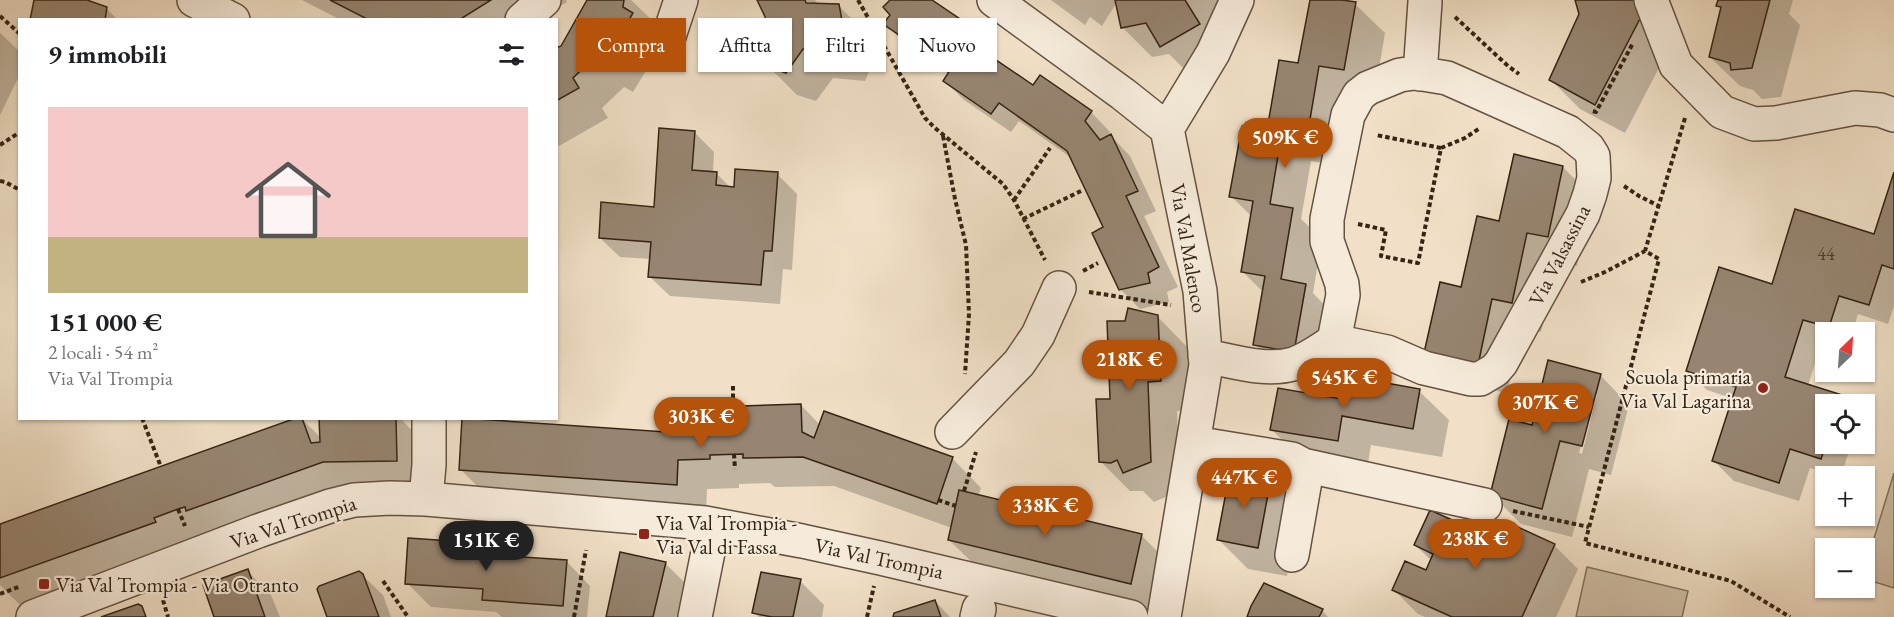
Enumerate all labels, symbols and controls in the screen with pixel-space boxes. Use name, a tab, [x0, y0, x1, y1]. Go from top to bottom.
chip: Compra	[576, 18, 686, 72]
chip: Affitta	[698, 18, 792, 72]
chip: Filtri	[804, 18, 886, 72]
chip: Nuovo	[898, 18, 997, 72]
text: 9 immobili	[48, 37, 167, 71]
icon: filters	[495, 38, 528, 71]
pin: 509K €	[1236, 118, 1334, 169]
text: 509K €	[1252, 124, 1318, 150]
icon: home	[234, 146, 342, 254]
street label: Via Val Malenco	[1164, 181, 1214, 315]
street label: Via Valsassina	[1522, 199, 1596, 310]
house number: 44	[1817, 242, 1835, 265]
text: 151 000 €	[48, 305, 162, 339]
north arrow	[1815, 322, 1875, 382]
map controls	[1815, 322, 1875, 598]
text: 2 locali · 54 m²	[48, 339, 159, 365]
pin: 218K €	[1080, 340, 1178, 391]
text: 218K €	[1096, 346, 1162, 372]
pin: 545K €	[1295, 358, 1393, 409]
place label: Scuola primaria Via Val Lagarina	[1620, 363, 1752, 414]
text: 545K €	[1311, 364, 1377, 390]
text: Via Val Trompia	[48, 365, 173, 391]
marker: Scuola primaria Via Val Lagarina	[1756, 381, 1770, 395]
pin: 307K €	[1496, 383, 1594, 434]
text: 307K €	[1512, 389, 1578, 415]
button: locate	[1815, 394, 1875, 454]
pin: 303K €	[652, 397, 750, 448]
text: 303K €	[668, 403, 734, 429]
pin: 447K €	[1195, 458, 1293, 509]
text: 447K €	[1211, 464, 1277, 490]
button: +	[1815, 466, 1875, 526]
pin: 338K €	[996, 486, 1094, 537]
street label: Via Val Trompia	[226, 489, 360, 555]
text: 338K €	[1012, 492, 1078, 518]
place label: Via Val Trompia - Via Val di Fassa	[656, 509, 797, 560]
pin: 238K €	[1426, 519, 1524, 570]
pin: 151K €	[437, 521, 535, 572]
text: 238K €	[1442, 525, 1508, 551]
text: 151K €	[453, 527, 519, 553]
marker: Via Val Trompia - Via Val di Fassa	[637, 527, 651, 541]
street label: Via Val Trompia	[812, 531, 947, 585]
button: −	[1815, 538, 1875, 598]
place label: Via Val Trompia - Via Otranto	[56, 571, 299, 598]
marker: Via Val Trompia - Via Otranto	[37, 577, 51, 591]

